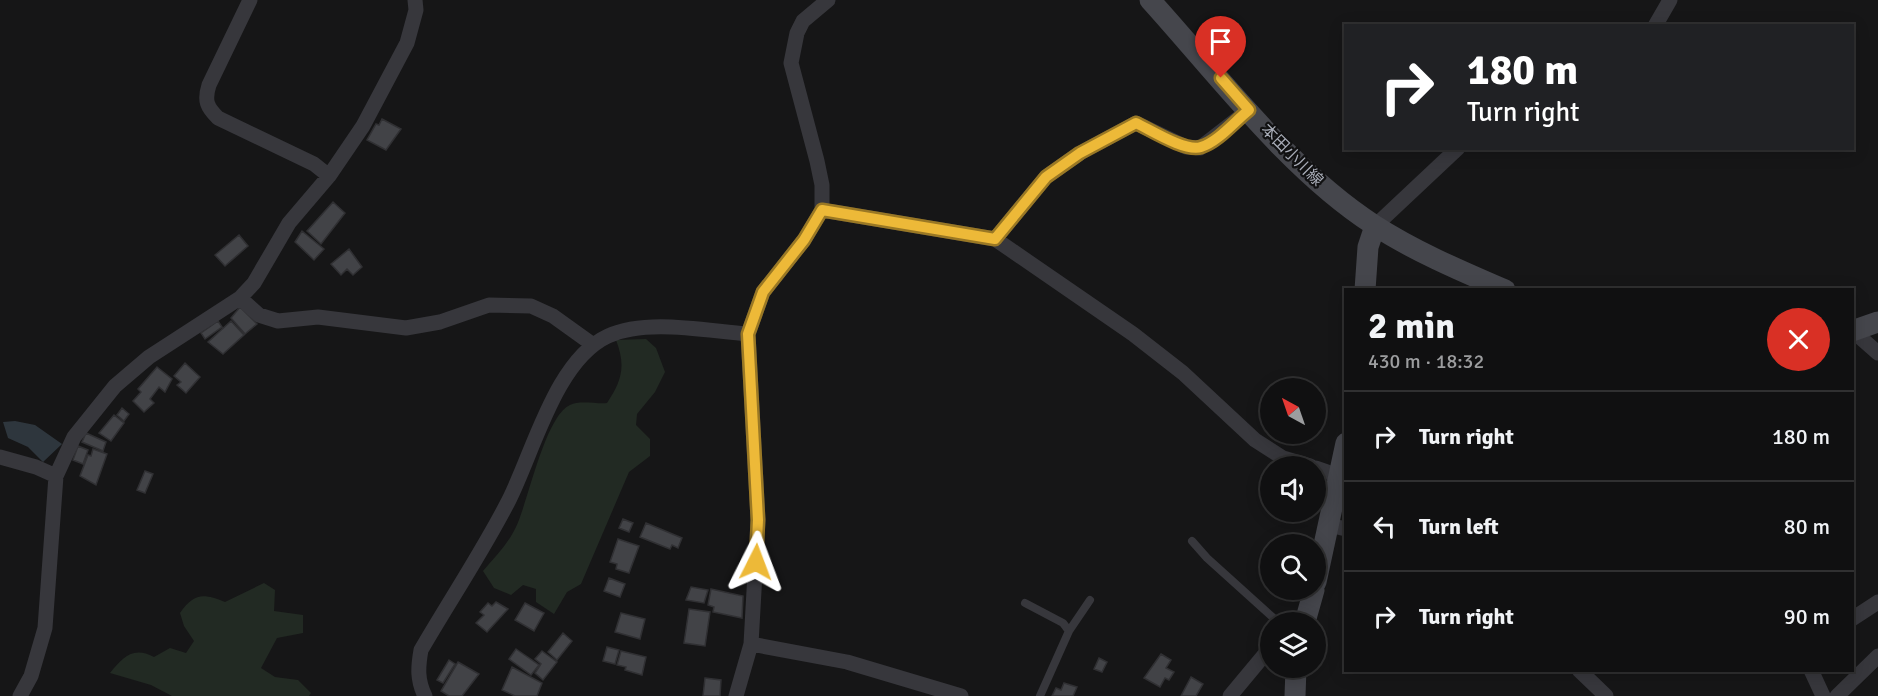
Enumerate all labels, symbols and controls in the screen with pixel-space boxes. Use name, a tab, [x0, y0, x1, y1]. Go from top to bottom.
pin	[1195, 16, 1246, 78]
icon: arrive	[1204, 25, 1237, 58]
text: 180 m	[1467, 45, 1578, 96]
icon: right	[1368, 48, 1446, 126]
text: Turn right	[1467, 96, 1580, 129]
street label: 本田小川線	[1257, 120, 1327, 190]
text: 2 min	[1368, 304, 1455, 349]
button: close	[1767, 308, 1830, 371]
text: 430 m · 18:32	[1368, 349, 1484, 374]
north arrow	[1260, 378, 1326, 444]
map controls	[1260, 378, 1326, 678]
icon: right	[1368, 420, 1401, 453]
text: Turn right	[1419, 423, 1514, 450]
text: 180 m	[1772, 423, 1830, 450]
button: sound	[1260, 456, 1326, 522]
icon: left	[1368, 510, 1401, 543]
text: Turn left	[1419, 513, 1499, 540]
text: 80 m	[1784, 513, 1830, 540]
position arrow	[724, 530, 788, 594]
button: search	[1260, 534, 1326, 600]
icon: right	[1368, 600, 1401, 633]
text: Turn right	[1419, 603, 1514, 630]
text: 90 m	[1784, 603, 1830, 630]
button: layers	[1260, 612, 1326, 678]

